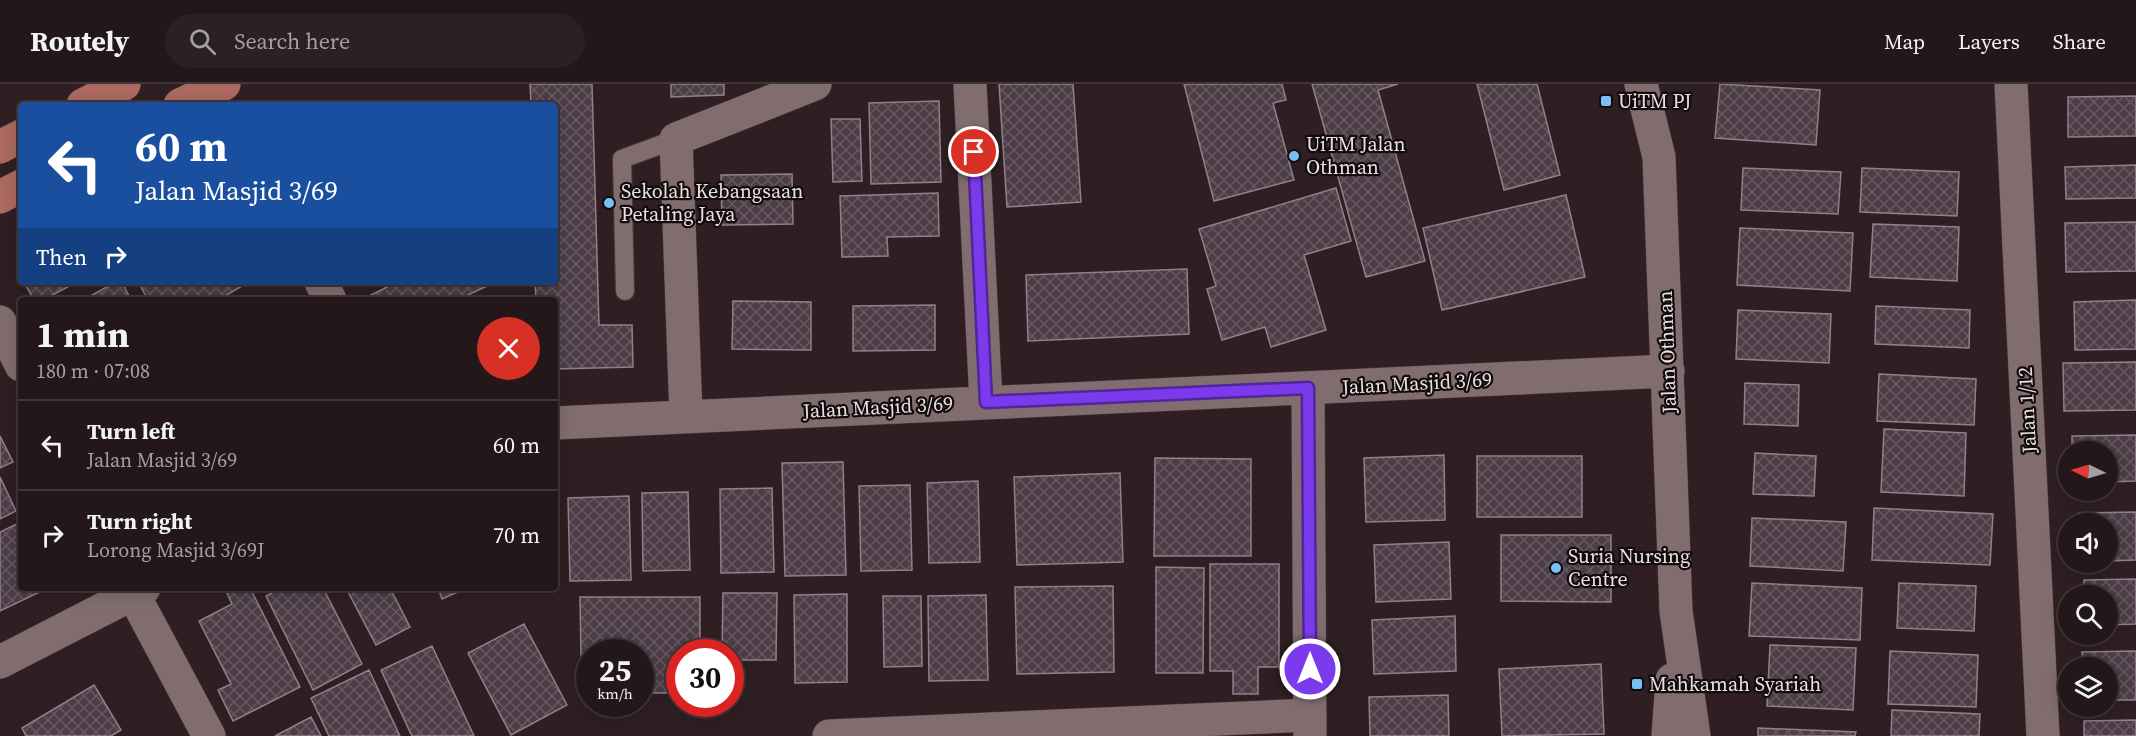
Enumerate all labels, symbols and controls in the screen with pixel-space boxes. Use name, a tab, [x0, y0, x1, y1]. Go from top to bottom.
search box	[165, 14, 585, 68]
text: Routely	[30, 22, 129, 60]
icon: search	[186, 25, 219, 58]
text: Search here	[234, 26, 350, 56]
text: Map	[1884, 27, 1925, 56]
text: Layers	[1958, 27, 2020, 56]
text: Share	[2053, 27, 2106, 56]
place label: UiTM PJ	[1618, 87, 1692, 115]
marker: UiTM PJ	[1599, 94, 1613, 108]
text: 60 m	[135, 117, 228, 175]
icon: left	[36, 126, 114, 204]
pin	[948, 126, 999, 177]
place label: UiTM Jalan Othman	[1306, 130, 1406, 181]
icon: arrive	[957, 135, 990, 168]
marker: UiTM Jalan Othman	[1287, 149, 1301, 163]
text: Jalan Masjid 3/69	[135, 172, 338, 209]
place label: Sekolah Kebangsaan Petaling Jaya	[621, 177, 803, 228]
marker: Sekolah Kebangsaan Petaling Jaya	[602, 196, 616, 210]
icon: right	[99, 240, 132, 273]
text: Then	[36, 242, 87, 272]
street label: Jalan Othman	[1651, 290, 1683, 415]
text: 1 min	[36, 310, 129, 359]
button: close	[477, 317, 540, 380]
text: 180 m · 07:08	[36, 357, 150, 385]
street label: Jalan Masjid 3/69	[1340, 365, 1493, 401]
street label: Jalan 1/12	[2011, 366, 2043, 455]
street label: Jalan Masjid 3/69	[801, 389, 954, 425]
text: Turn left	[87, 416, 175, 446]
icon: left	[36, 429, 69, 462]
text: 60 m	[493, 430, 540, 460]
north arrow	[2058, 441, 2118, 501]
map controls	[2058, 441, 2118, 717]
text: Jalan Masjid 3/69	[87, 446, 237, 474]
text: Turn right	[87, 506, 192, 536]
button: sound	[2058, 513, 2118, 573]
icon: right	[36, 519, 69, 552]
text: 70 m	[493, 520, 540, 550]
text: Lorong Masjid 3/69J	[87, 536, 264, 564]
place label: Suria Nursing Centre	[1568, 542, 1690, 593]
marker: Suria Nursing Centre	[1549, 561, 1563, 575]
button: search	[2058, 585, 2118, 645]
position arrow	[1278, 637, 1342, 701]
speed limit sign: 30	[666, 639, 744, 717]
text: 25	[599, 650, 631, 691]
button: layers	[2058, 657, 2118, 717]
place label: Mahkamah Syariah	[1649, 670, 1821, 698]
marker: Mahkamah Syariah	[1630, 677, 1644, 691]
text: km/h	[597, 683, 633, 704]

